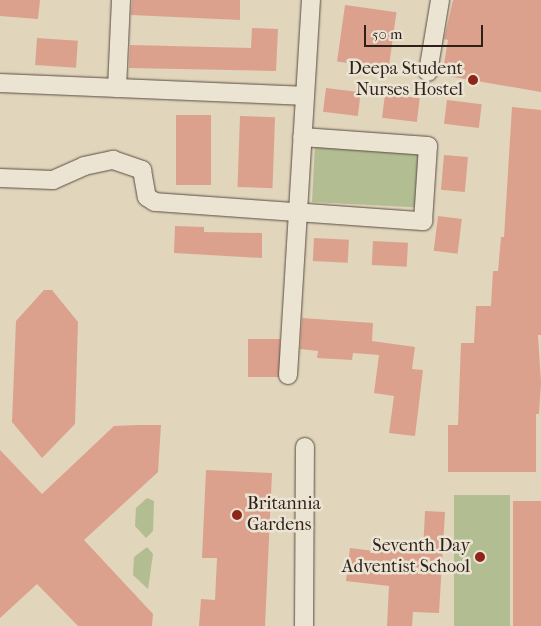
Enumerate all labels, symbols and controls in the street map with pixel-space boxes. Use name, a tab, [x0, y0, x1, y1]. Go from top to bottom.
scale bar	[366, 15, 485, 47]
text: 50 m	[372, 25, 402, 43]
place label: Deepa Student Nurses Hostel	[348, 59, 463, 102]
marker: Deepa Student Nurses Hostel	[467, 74, 479, 86]
place label: Britannia Gardens	[247, 494, 321, 536]
marker: Britannia Gardens	[231, 509, 243, 521]
place label: Seventh Day Adventist School	[342, 536, 470, 578]
marker: Seventh Day Adventist School	[474, 551, 486, 563]

